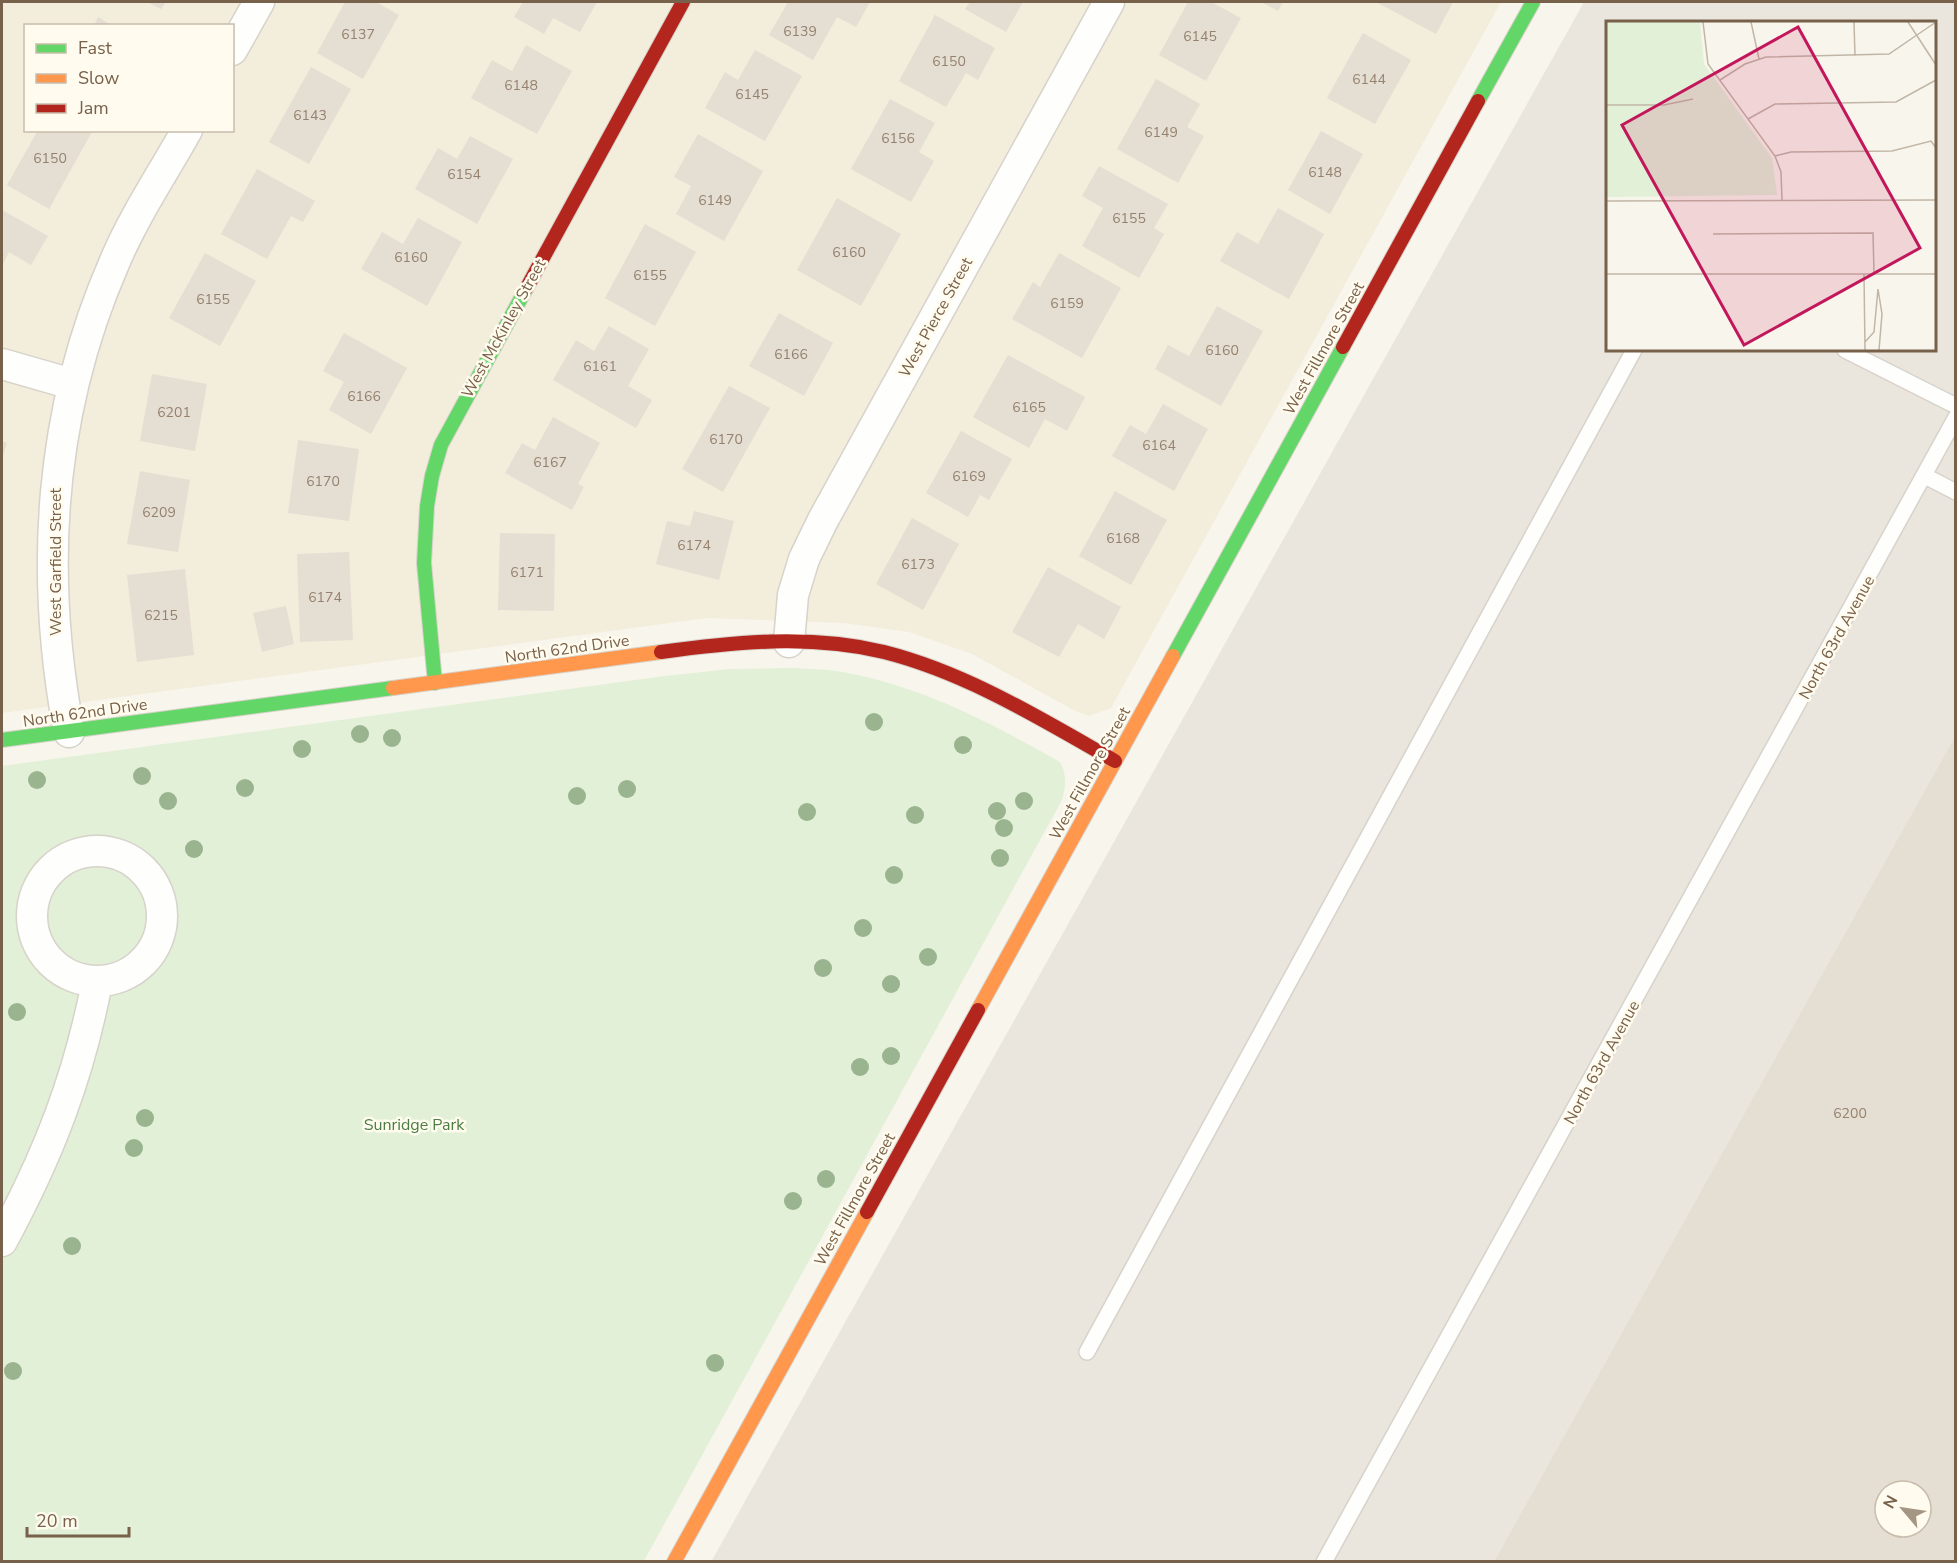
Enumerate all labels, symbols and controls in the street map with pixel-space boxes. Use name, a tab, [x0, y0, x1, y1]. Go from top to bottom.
inset map	[1606, 21, 1936, 351]
house number: 6139	[783, 22, 817, 41]
legend	[24, 24, 234, 132]
house number: 6137	[341, 25, 375, 44]
house number: 6145	[1183, 27, 1217, 46]
text: Fast	[78, 36, 113, 60]
house number: 6150	[932, 52, 966, 71]
text: Slow	[78, 66, 119, 90]
house number: 6144	[1352, 70, 1386, 89]
house number: 6148	[504, 76, 538, 95]
house number: 6145	[735, 85, 769, 104]
text: Jam	[77, 96, 109, 120]
house number: 6143	[293, 106, 327, 125]
house number: 6149	[1144, 123, 1178, 142]
house number: 6156	[881, 129, 915, 148]
house number: 6150	[33, 149, 67, 168]
house number: 6148	[1308, 163, 1342, 182]
house number: 6154	[447, 165, 481, 184]
house number: 6149	[698, 191, 732, 210]
house number: 6155	[1112, 209, 1146, 228]
house number: 6160	[832, 243, 866, 262]
house number: 6160	[394, 248, 428, 267]
street label: West Pierce Street	[894, 253, 978, 381]
street label: West McKinley Street	[457, 255, 551, 402]
house number: 6155	[633, 266, 667, 285]
street label: West Fillmore Street	[1278, 278, 1370, 419]
house number: 6155	[196, 290, 230, 309]
house number: 6159	[1050, 294, 1084, 313]
house number: 6160	[1205, 341, 1239, 360]
house number: 6166	[774, 345, 808, 364]
house number: 6161	[583, 357, 617, 376]
house number: 6166	[347, 387, 381, 406]
house number: 6165	[1012, 398, 1046, 417]
house number: 6201	[157, 403, 191, 422]
house number: 6170	[709, 430, 743, 449]
house number: 6164	[1142, 436, 1176, 455]
house number: 6167	[533, 453, 567, 472]
house number: 6169	[952, 467, 986, 486]
house number: 6170	[306, 472, 340, 491]
street label: West Garfield Street	[45, 488, 67, 636]
house number: 6209	[142, 503, 176, 522]
house number: 6168	[1106, 529, 1140, 548]
house number: 6174	[677, 536, 711, 555]
house number: 6173	[901, 555, 935, 574]
house number: 6171	[510, 563, 544, 582]
street label: North 63rd Avenue	[1794, 572, 1880, 703]
house number: 6174	[308, 588, 342, 607]
house number: 6215	[144, 606, 178, 625]
street label: North 62nd Drive	[504, 629, 631, 669]
street label: North 62nd Drive	[22, 693, 149, 733]
street label: West Fillmore Street	[1044, 703, 1136, 844]
street label: North 63rd Avenue	[1559, 997, 1645, 1128]
house number: 6200	[1833, 1104, 1867, 1123]
park label: Sunridge Park	[364, 1114, 465, 1136]
street label: West Fillmore Street	[809, 1129, 901, 1270]
north arrow	[1873, 1479, 1933, 1539]
text: N	[1878, 1492, 1903, 1513]
scale bar	[27, 1500, 129, 1538]
text: 20 m	[36, 1509, 78, 1533]

